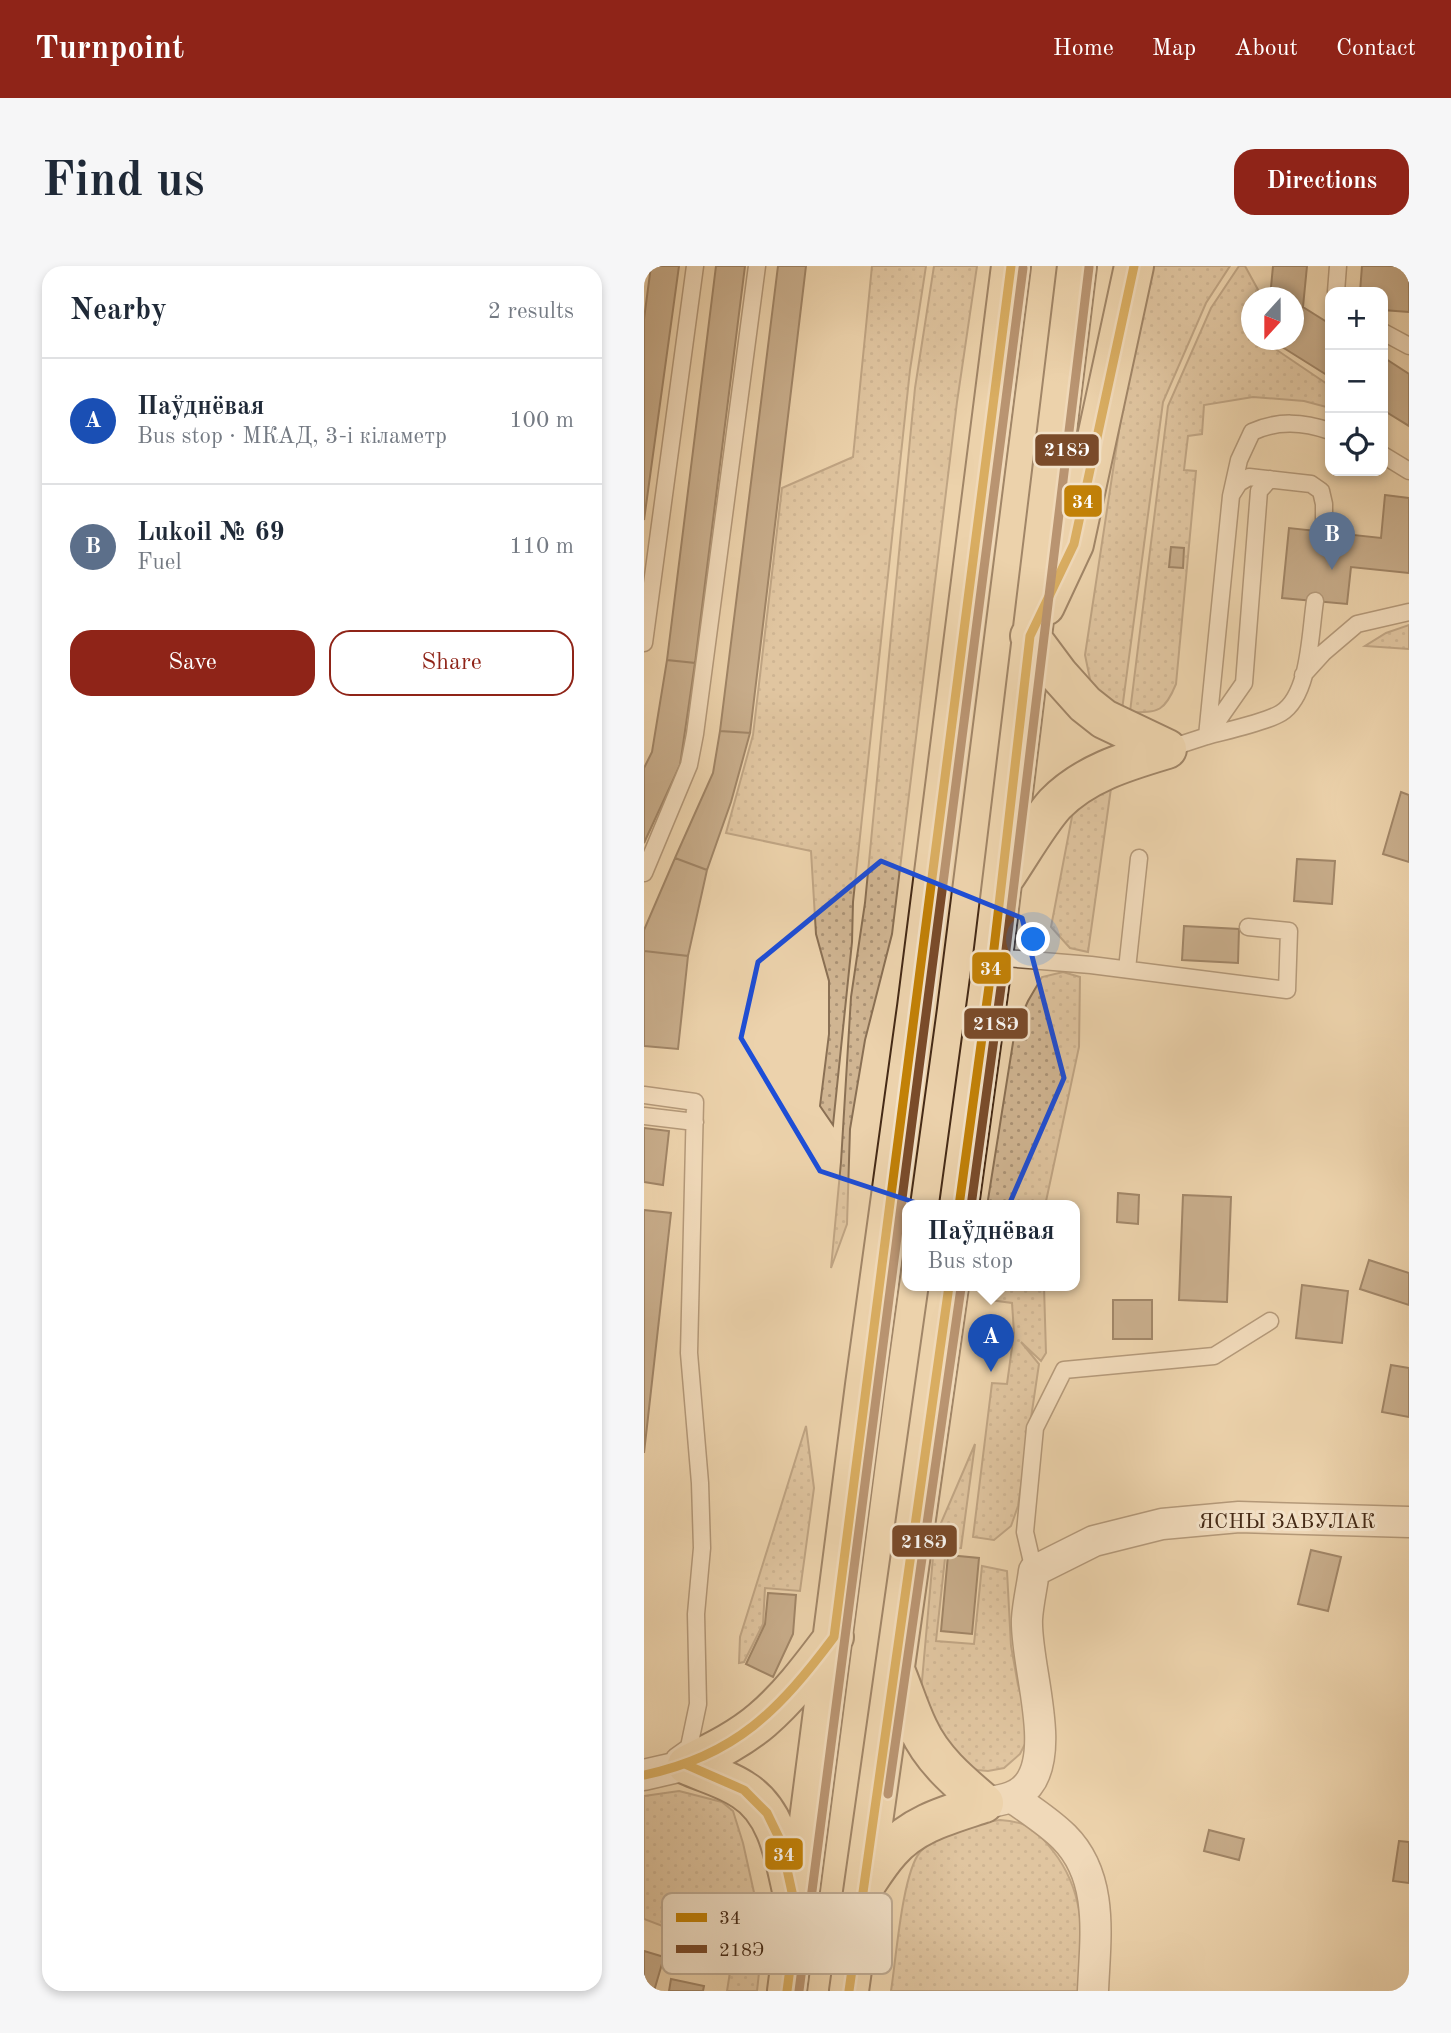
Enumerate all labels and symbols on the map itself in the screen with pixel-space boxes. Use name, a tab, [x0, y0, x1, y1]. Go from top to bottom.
north arrow	[1241, 287, 1304, 350]
line badge: 218Э	[1034, 433, 1100, 467]
text: 218Э	[1044, 442, 1090, 461]
line badge: 34	[1063, 484, 1103, 518]
text: 34	[1072, 494, 1094, 513]
pin: B	[1309, 512, 1355, 570]
your location	[1016, 922, 1050, 956]
line badge: 34	[971, 951, 1012, 985]
text: 34	[980, 961, 1002, 980]
line badge: 218Э	[963, 1007, 1029, 1040]
text: 218Э	[973, 1016, 1019, 1035]
pin: A	[968, 1314, 1014, 1372]
street label: ЯСНЫ ЗАВУЛАК	[1198, 1512, 1376, 1533]
line badge: 218Э	[891, 1524, 958, 1558]
text: 218Э	[901, 1534, 947, 1553]
line badge: 34	[764, 1837, 804, 1871]
text: 34	[773, 1847, 795, 1866]
legend	[662, 1893, 892, 1974]
text: 34	[719, 1910, 741, 1929]
text: 218Э	[719, 1942, 764, 1961]

